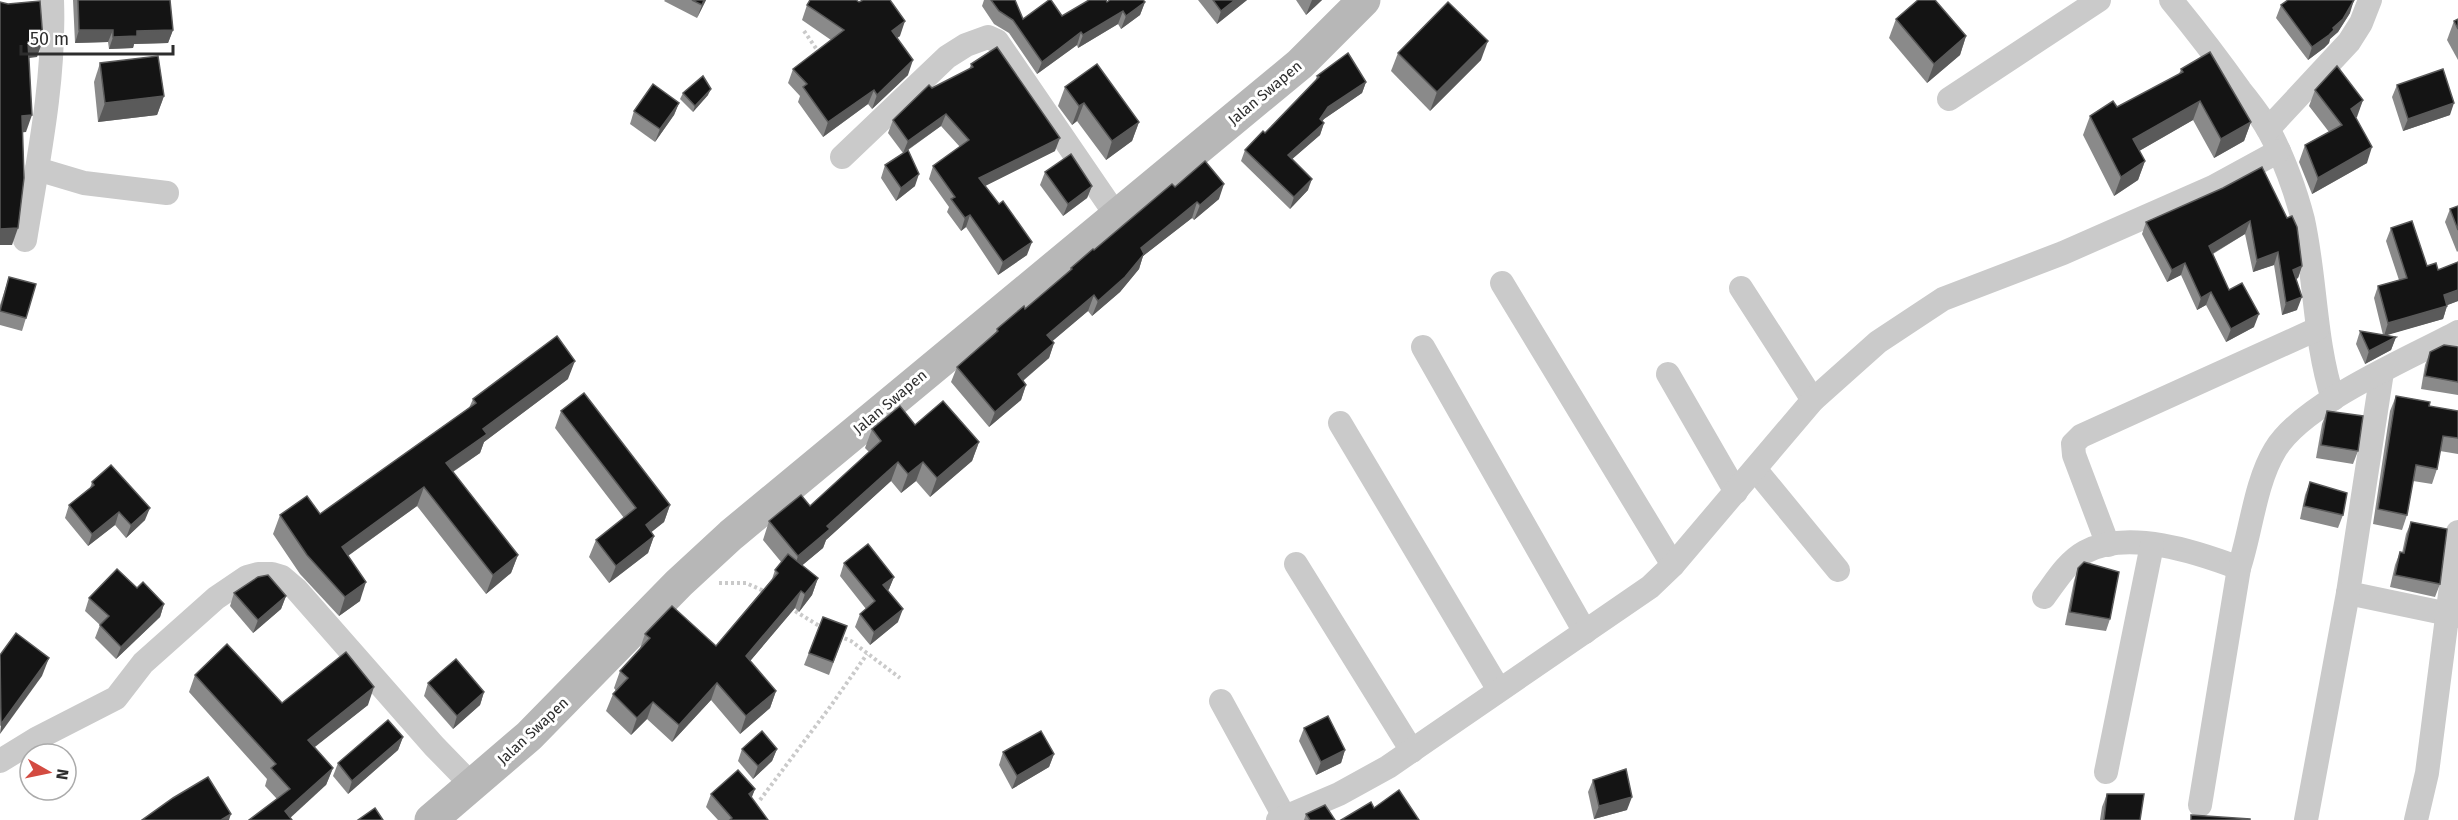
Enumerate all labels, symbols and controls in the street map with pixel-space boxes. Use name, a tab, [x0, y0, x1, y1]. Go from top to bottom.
scale bar	[21, 18, 172, 56]
text: 50 m	[30, 28, 69, 50]
street label: Jalan Swapen	[1225, 57, 1305, 129]
street label: Jalan Swapen	[850, 366, 930, 438]
street label: Jalan Swapen	[494, 694, 572, 768]
north arrow	[18, 742, 78, 802]
text: N	[52, 768, 73, 781]

